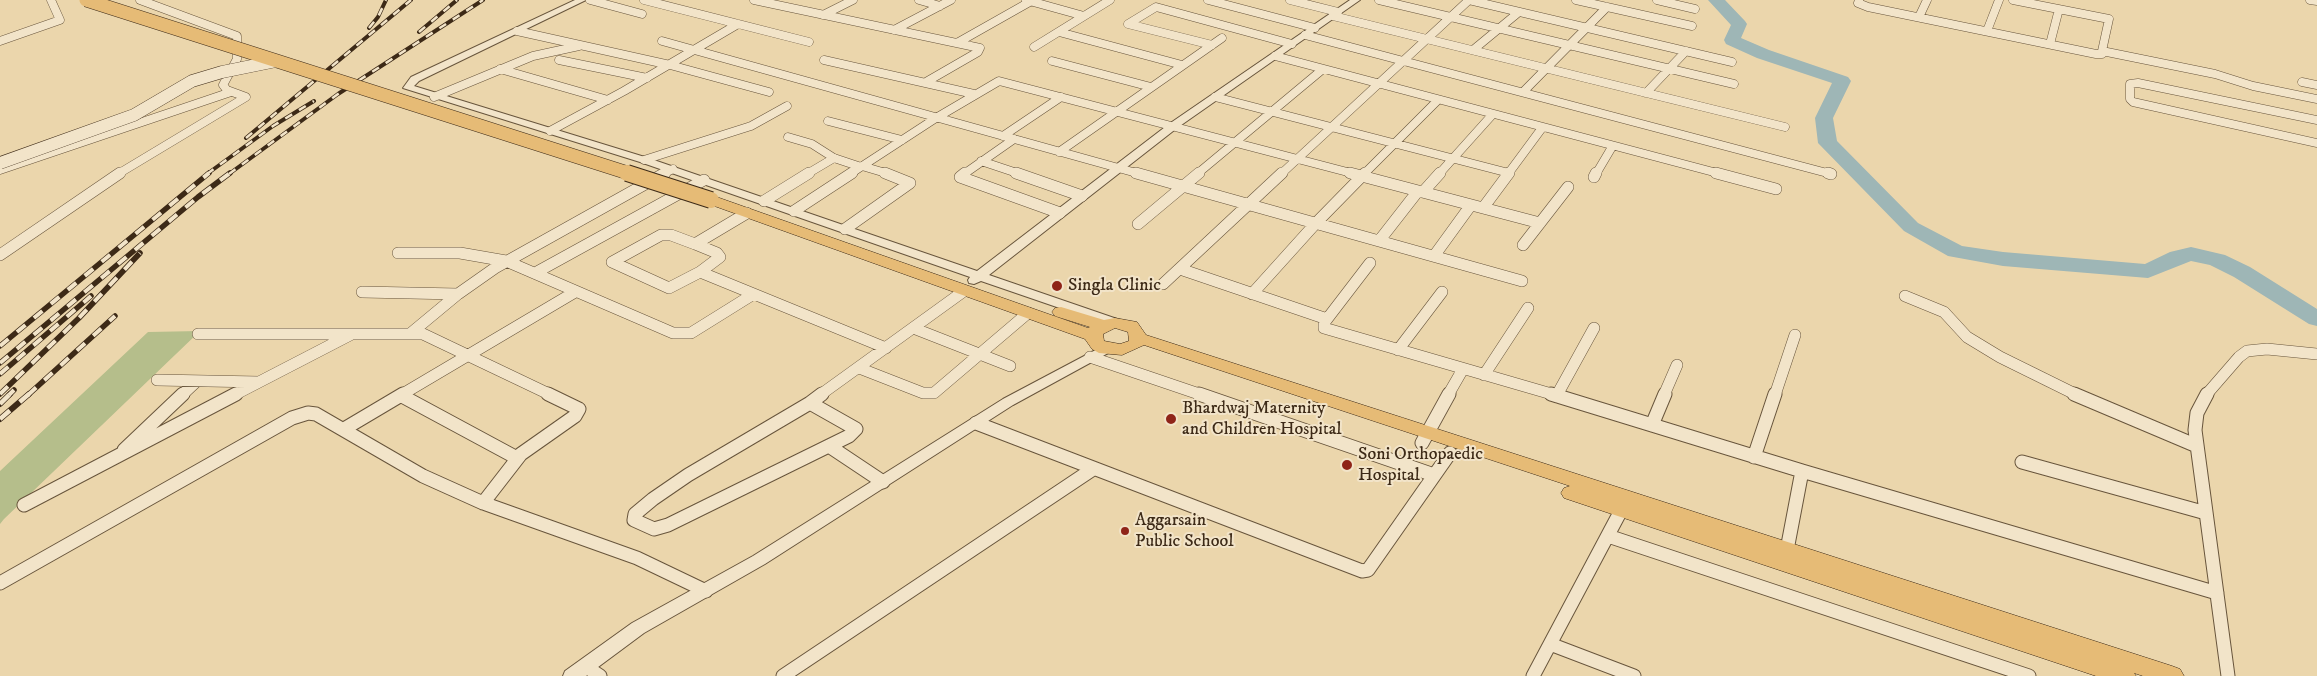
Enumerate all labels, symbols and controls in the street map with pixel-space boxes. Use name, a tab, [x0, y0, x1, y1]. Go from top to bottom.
place label: Singla Clinic	[1068, 275, 1161, 297]
marker: Singla Clinic	[1050, 279, 1064, 293]
place label: Bhardwaj Maternity and Children Hospital	[1182, 398, 1342, 440]
marker: Bhardwaj Maternity and Children Hospital	[1164, 412, 1178, 426]
place label: Soni Orthopaedic Hospital	[1358, 444, 1483, 486]
marker: Soni Orthopaedic Hospital	[1340, 458, 1354, 472]
place label: Aggarsain Public School	[1135, 510, 1234, 552]
marker: Aggarsain Public School	[1119, 525, 1131, 537]

